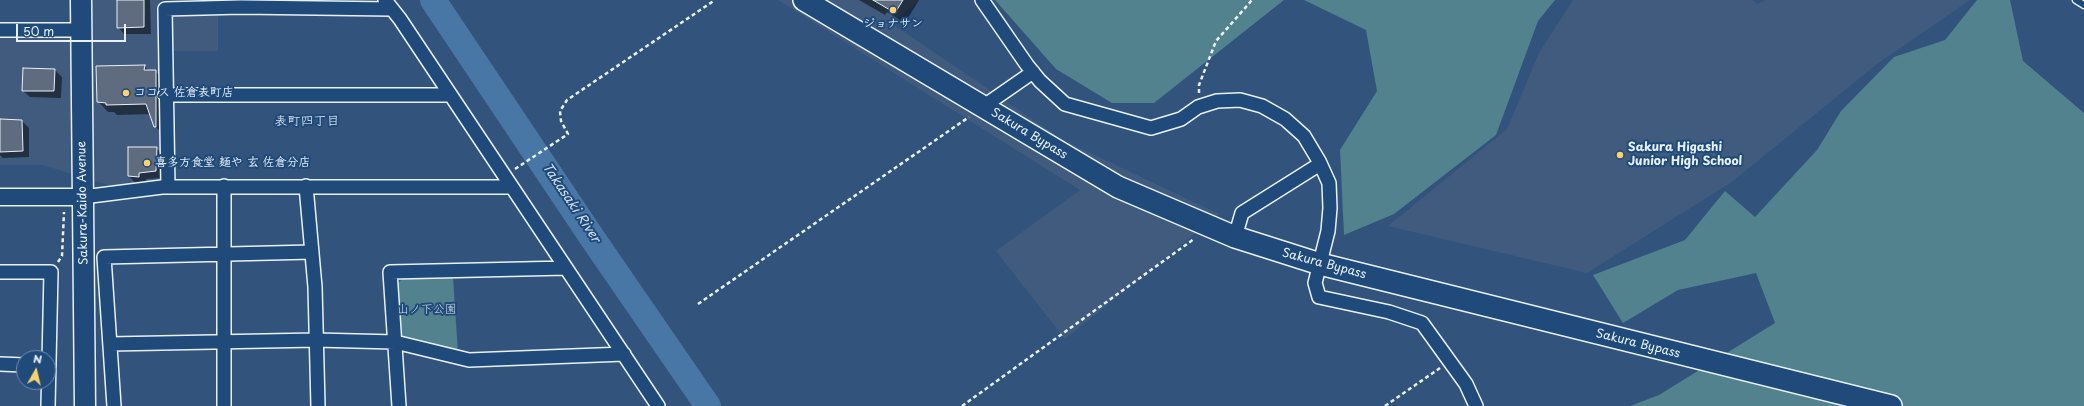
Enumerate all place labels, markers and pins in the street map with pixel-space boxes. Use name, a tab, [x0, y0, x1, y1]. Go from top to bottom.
marker: ジョナサン	[888, 5, 898, 15]
place label: ジョナサン	[863, 17, 923, 31]
place label: ココス 佐倉表町店	[134, 86, 234, 100]
marker: ココス 佐倉表町店	[121, 88, 131, 98]
place label: Sakura Higashi Junior High School	[1628, 141, 1742, 169]
marker: Sakura Higashi Junior High School	[1615, 150, 1625, 160]
place label: 喜多方食堂 麺や 玄 佐倉分店	[155, 156, 311, 170]
marker: 喜多方食堂 麺や 玄 佐倉分店	[142, 158, 152, 168]

